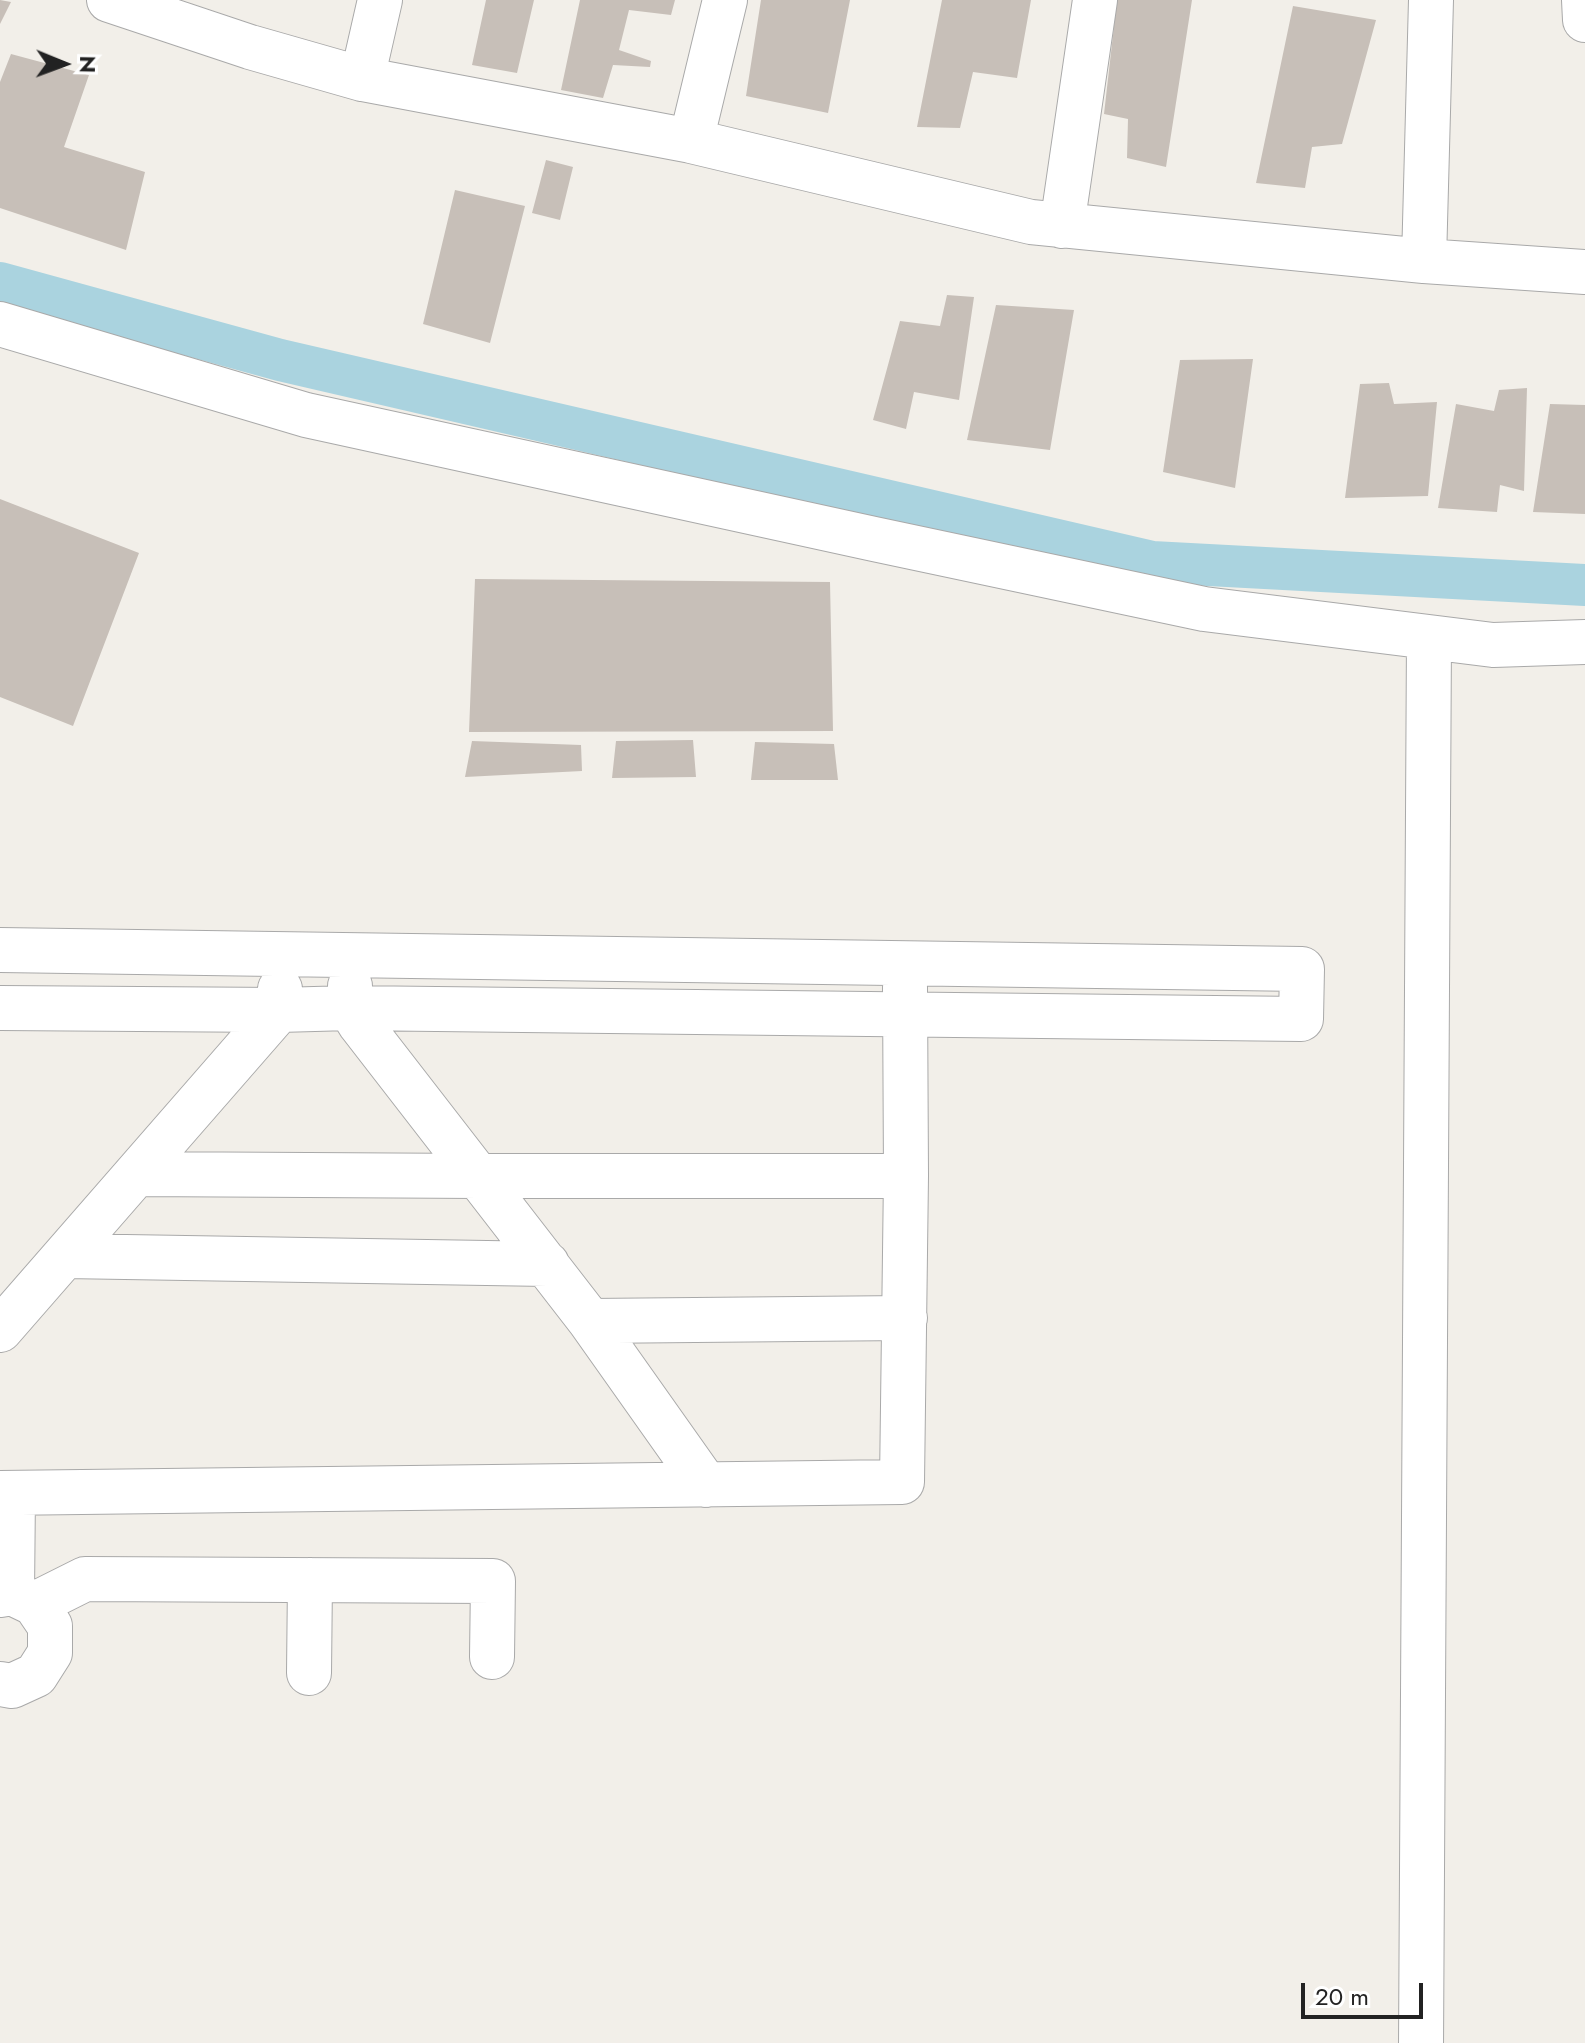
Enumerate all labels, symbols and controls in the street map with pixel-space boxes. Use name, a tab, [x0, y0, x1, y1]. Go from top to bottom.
north arrow	[24, 24, 104, 104]
text: N	[72, 55, 104, 73]
scale bar	[1305, 1967, 1427, 2017]
text: 20 m	[1315, 1979, 1369, 2014]

